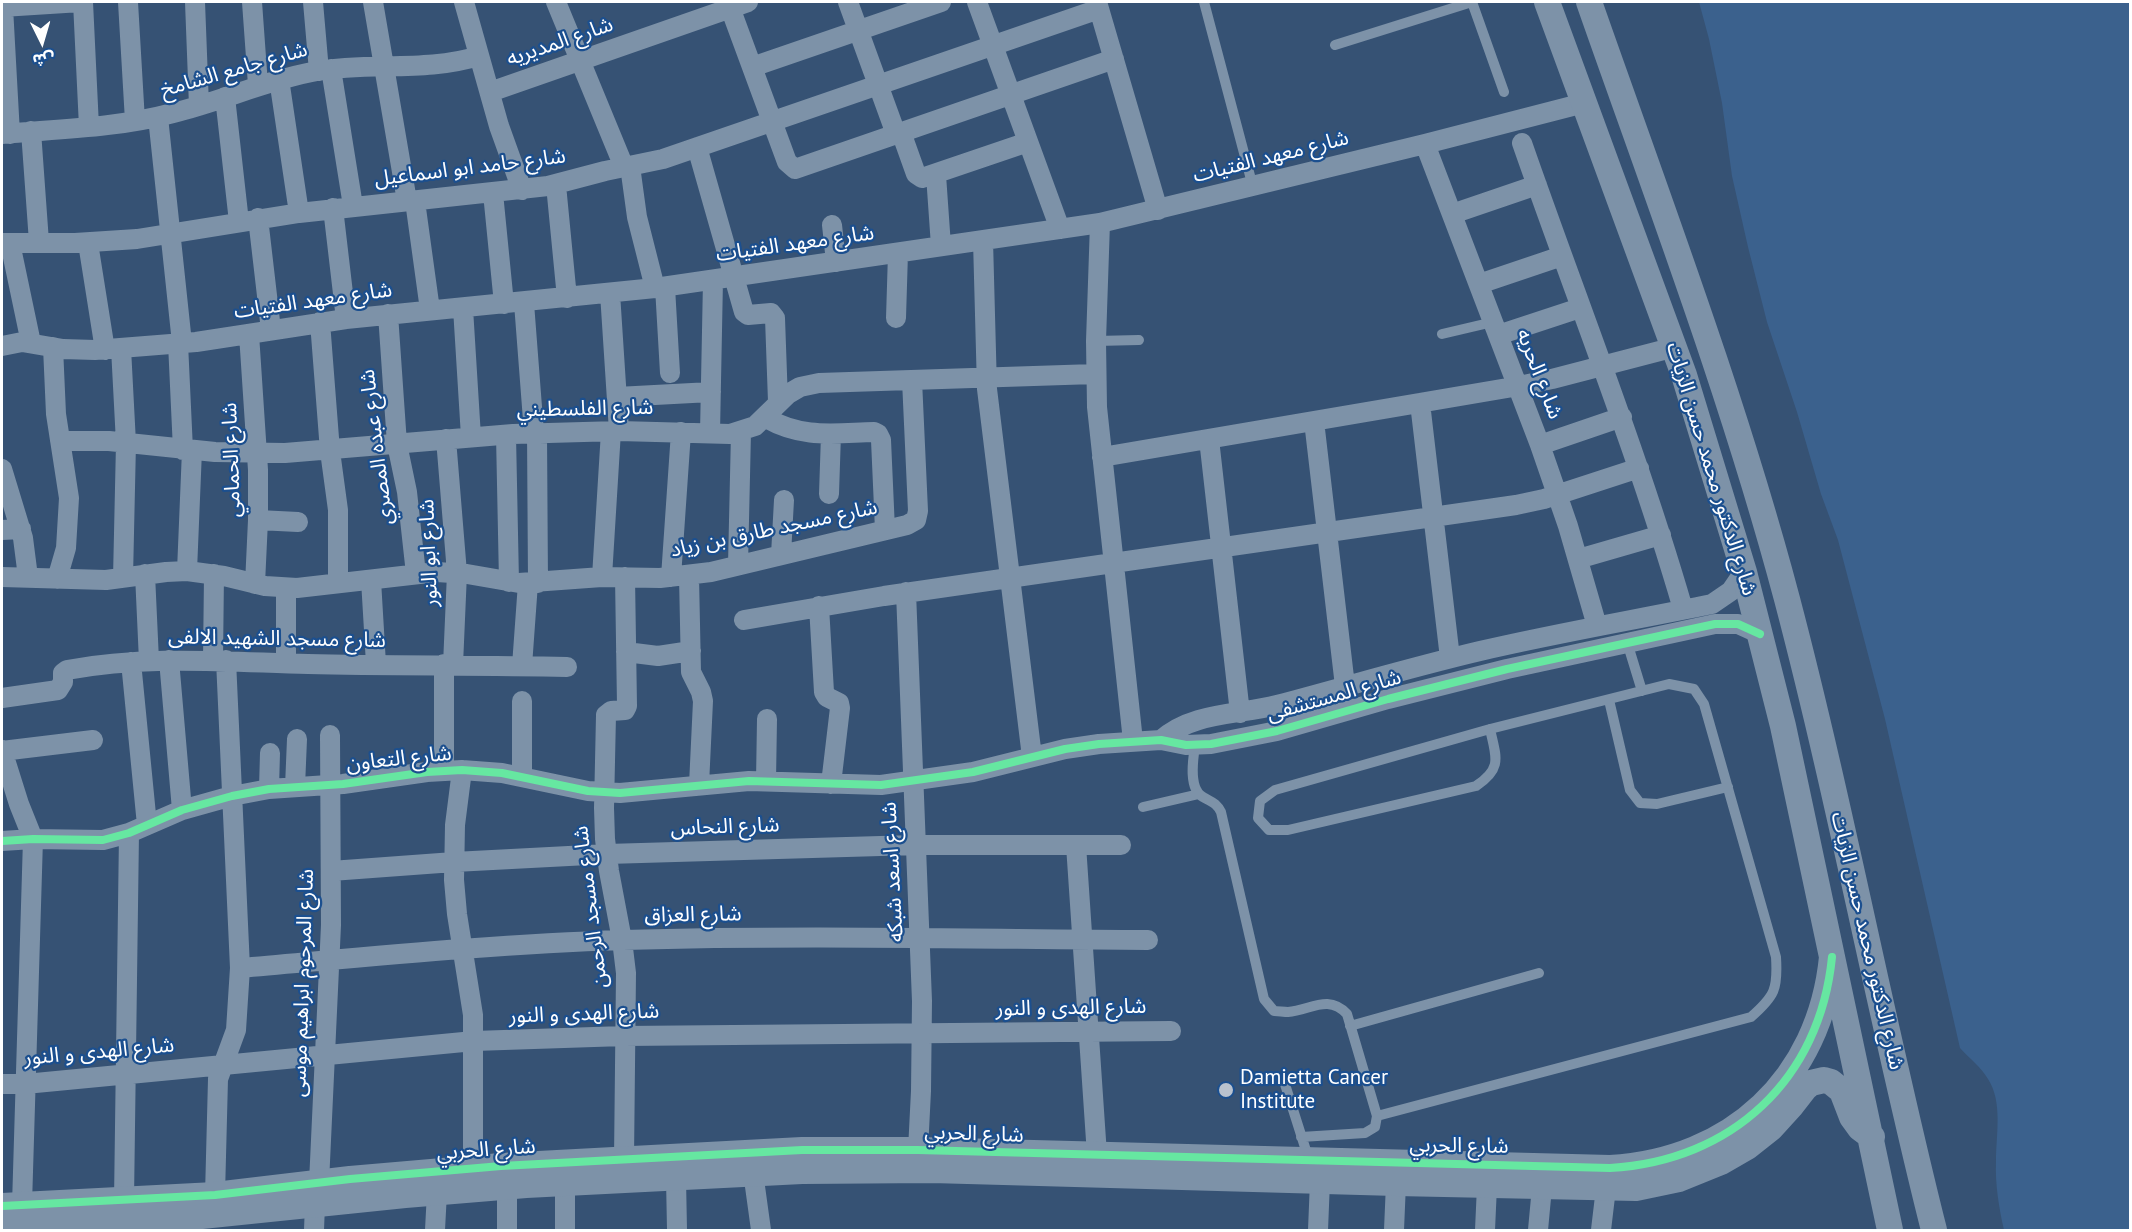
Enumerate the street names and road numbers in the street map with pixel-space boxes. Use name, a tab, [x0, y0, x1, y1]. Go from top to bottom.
street label: شارع المديريه	[504, 12, 616, 72]
street label: شارع جامع الشامخ	[158, 37, 310, 103]
street label: شارع معهد الفتيات	[1191, 125, 1351, 189]
street label: شارع حامد ابو اسماعيل	[373, 144, 567, 192]
street label: شارع معهد الفتيات	[714, 220, 876, 268]
street label: شارع معهد الفتيات	[232, 277, 394, 325]
street label: شارع الحريه	[1510, 325, 1568, 423]
street label: شارع الدكتور محمد حسن الزيات	[1660, 339, 1762, 599]
street label: شارع عبده المصري	[355, 368, 399, 526]
street label: شارع الفلسطيني	[516, 395, 654, 423]
street label: شارع الحمامي	[217, 402, 247, 518]
street label: شارع مسجد طارق بن زياد	[668, 495, 880, 563]
street label: شارع ابو النور	[415, 499, 443, 607]
street label: شارع مسجد الشهيد الالفى	[168, 625, 386, 653]
street label: شارع المستشفى	[1264, 665, 1404, 727]
street label: شارع التعاون	[345, 741, 453, 777]
street label: شارع اسعد شبكه	[877, 801, 909, 943]
street label: شارع الدكتور محمد حسن الزيات	[1825, 810, 1909, 1072]
street label: شارع النحاس	[670, 813, 780, 841]
street label: شارع مسجد الرحمن	[569, 824, 613, 990]
street label: شارع المرحوم ابراهيم موسى	[286, 869, 320, 1097]
street label: شارع العزاق	[644, 902, 742, 928]
street label: شارع الهدى و النور	[995, 994, 1147, 1022]
street label: شارع الهدى و النور	[508, 999, 660, 1029]
street label: شارع الهدى و النور	[23, 1033, 175, 1071]
street label: شارع الحربي	[924, 1120, 1024, 1148]
street label: شارع الحربي	[1409, 1133, 1509, 1159]
street label: شارع الحربي	[436, 1134, 536, 1166]

